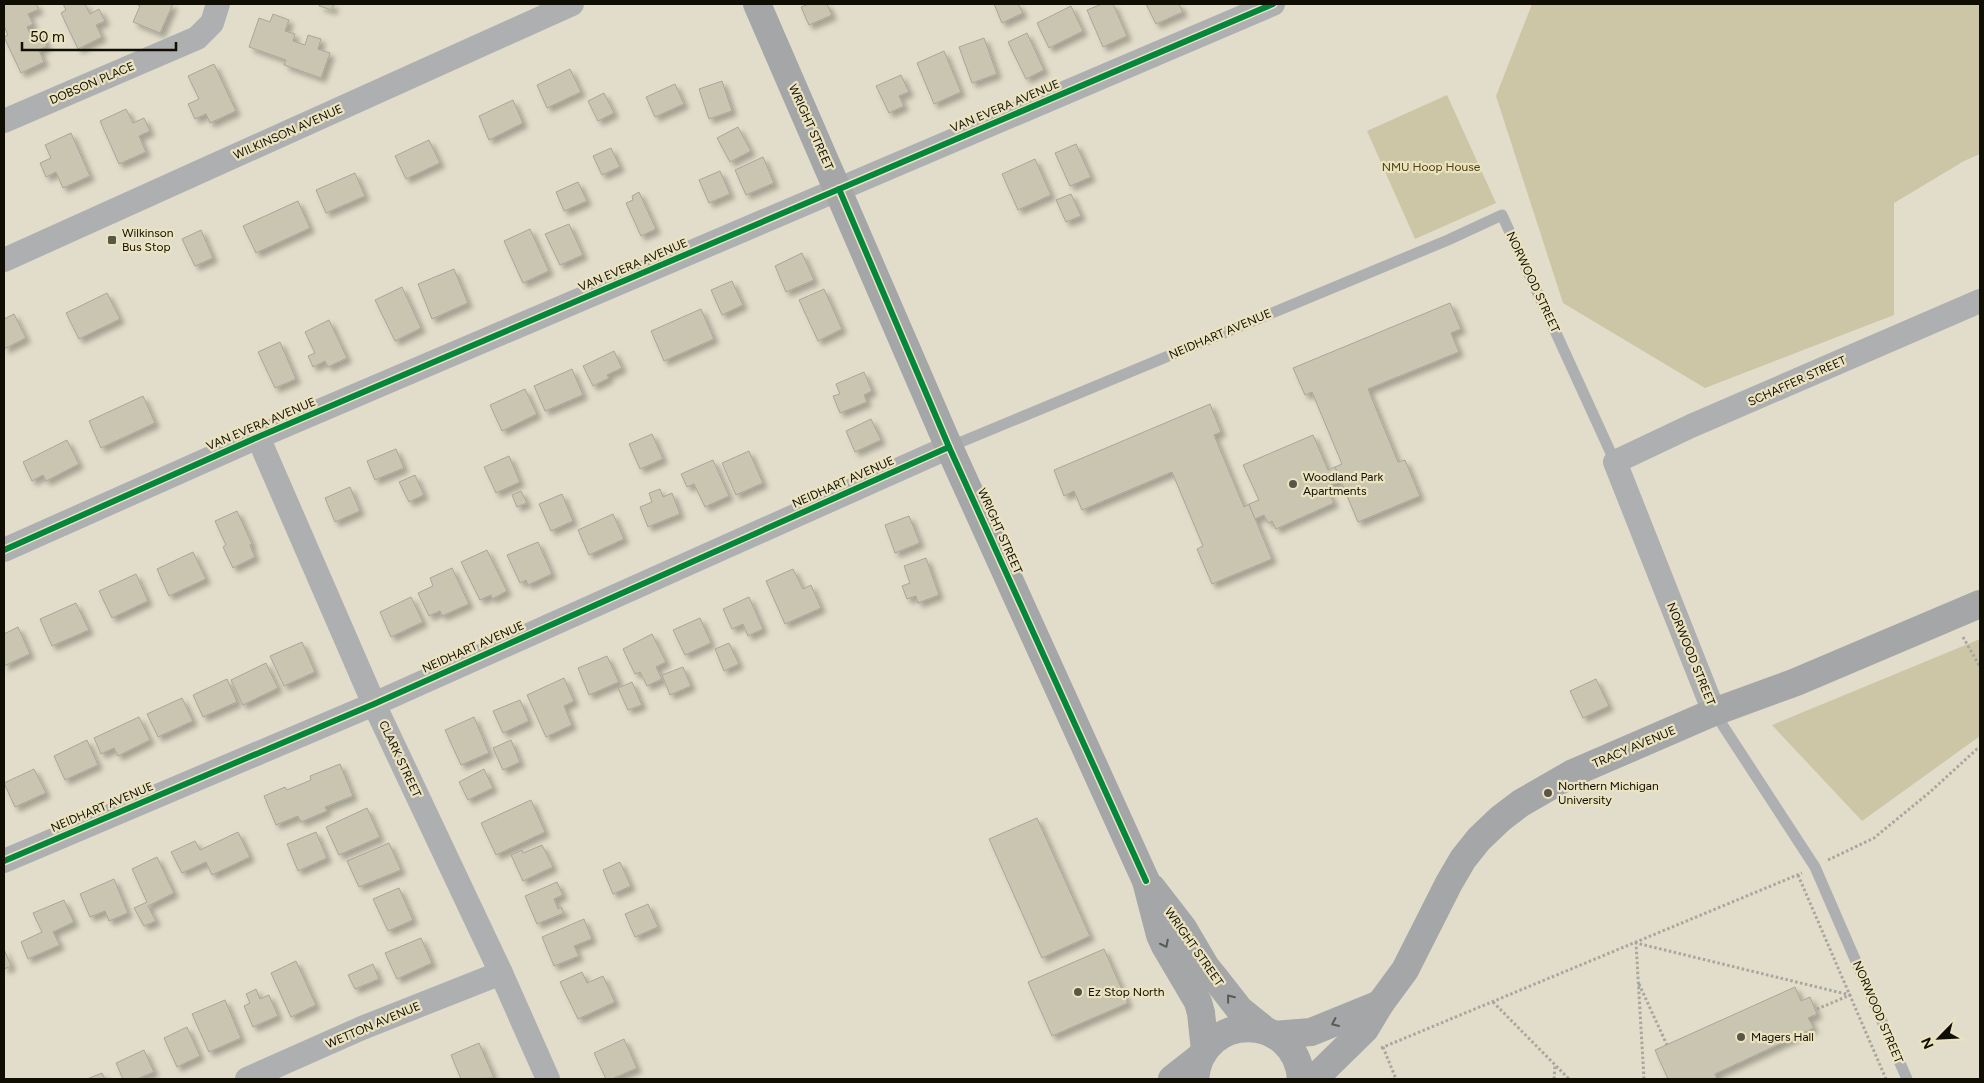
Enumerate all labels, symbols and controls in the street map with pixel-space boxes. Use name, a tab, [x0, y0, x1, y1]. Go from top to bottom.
scale bar	[22, 20, 176, 52]
text: 50 m	[30, 28, 65, 46]
street label: DOBSON PLACE	[48, 59, 136, 107]
street label: VAN EVERA AVENUE	[948, 77, 1062, 135]
street label: WRIGHT STREET	[786, 82, 836, 172]
street label: WILKINSON AVENUE	[231, 102, 345, 162]
park label: NMU Hoop House	[1382, 160, 1481, 174]
place label: Wilkinson Bus Stop	[122, 226, 174, 254]
street label: NORWOOD STREET	[1503, 229, 1563, 335]
marker: Wilkinson Bus Stop	[106, 234, 118, 246]
street label: VAN EVERA AVENUE	[576, 236, 690, 294]
street label: NEIDHART AVENUE	[1167, 306, 1273, 362]
street label: SCHAFFER STREET	[1746, 353, 1849, 409]
street label: VAN EVERA AVENUE	[204, 395, 318, 453]
street label: NEIDHART AVENUE	[790, 453, 896, 511]
place label: Woodland Park Apartments	[1303, 470, 1383, 498]
marker: Woodland Park Apartments	[1287, 478, 1299, 490]
street label: WRIGHT STREET	[975, 486, 1025, 576]
street label: NORWOOD STREET	[1664, 600, 1718, 708]
street label: NEIDHART AVENUE	[420, 618, 526, 676]
street label: CLARK STREET	[376, 718, 424, 800]
street label: TRACY AVENUE	[1590, 723, 1678, 771]
street label: NEIDHART AVENUE	[49, 779, 155, 835]
place label: Northern Michigan University	[1558, 779, 1659, 807]
marker: Northern Michigan University	[1542, 787, 1554, 799]
street label: WRIGHT STREET	[1162, 905, 1226, 989]
one-way arrow	[1159, 939, 1169, 948]
street label: NORWOOD STREET	[1850, 959, 1906, 1066]
place label: Ez Stop North	[1088, 985, 1165, 999]
marker: Ez Stop North	[1072, 986, 1084, 998]
one-way arrow	[1228, 995, 1236, 1004]
street label: WETTON AVENUE	[324, 999, 422, 1051]
north arrow	[1914, 1013, 1964, 1063]
one-way arrow	[1331, 1016, 1340, 1027]
place label: Magers Hall	[1751, 1030, 1814, 1044]
marker: Magers Hall	[1735, 1031, 1747, 1043]
text: N	[1918, 1035, 1938, 1051]

